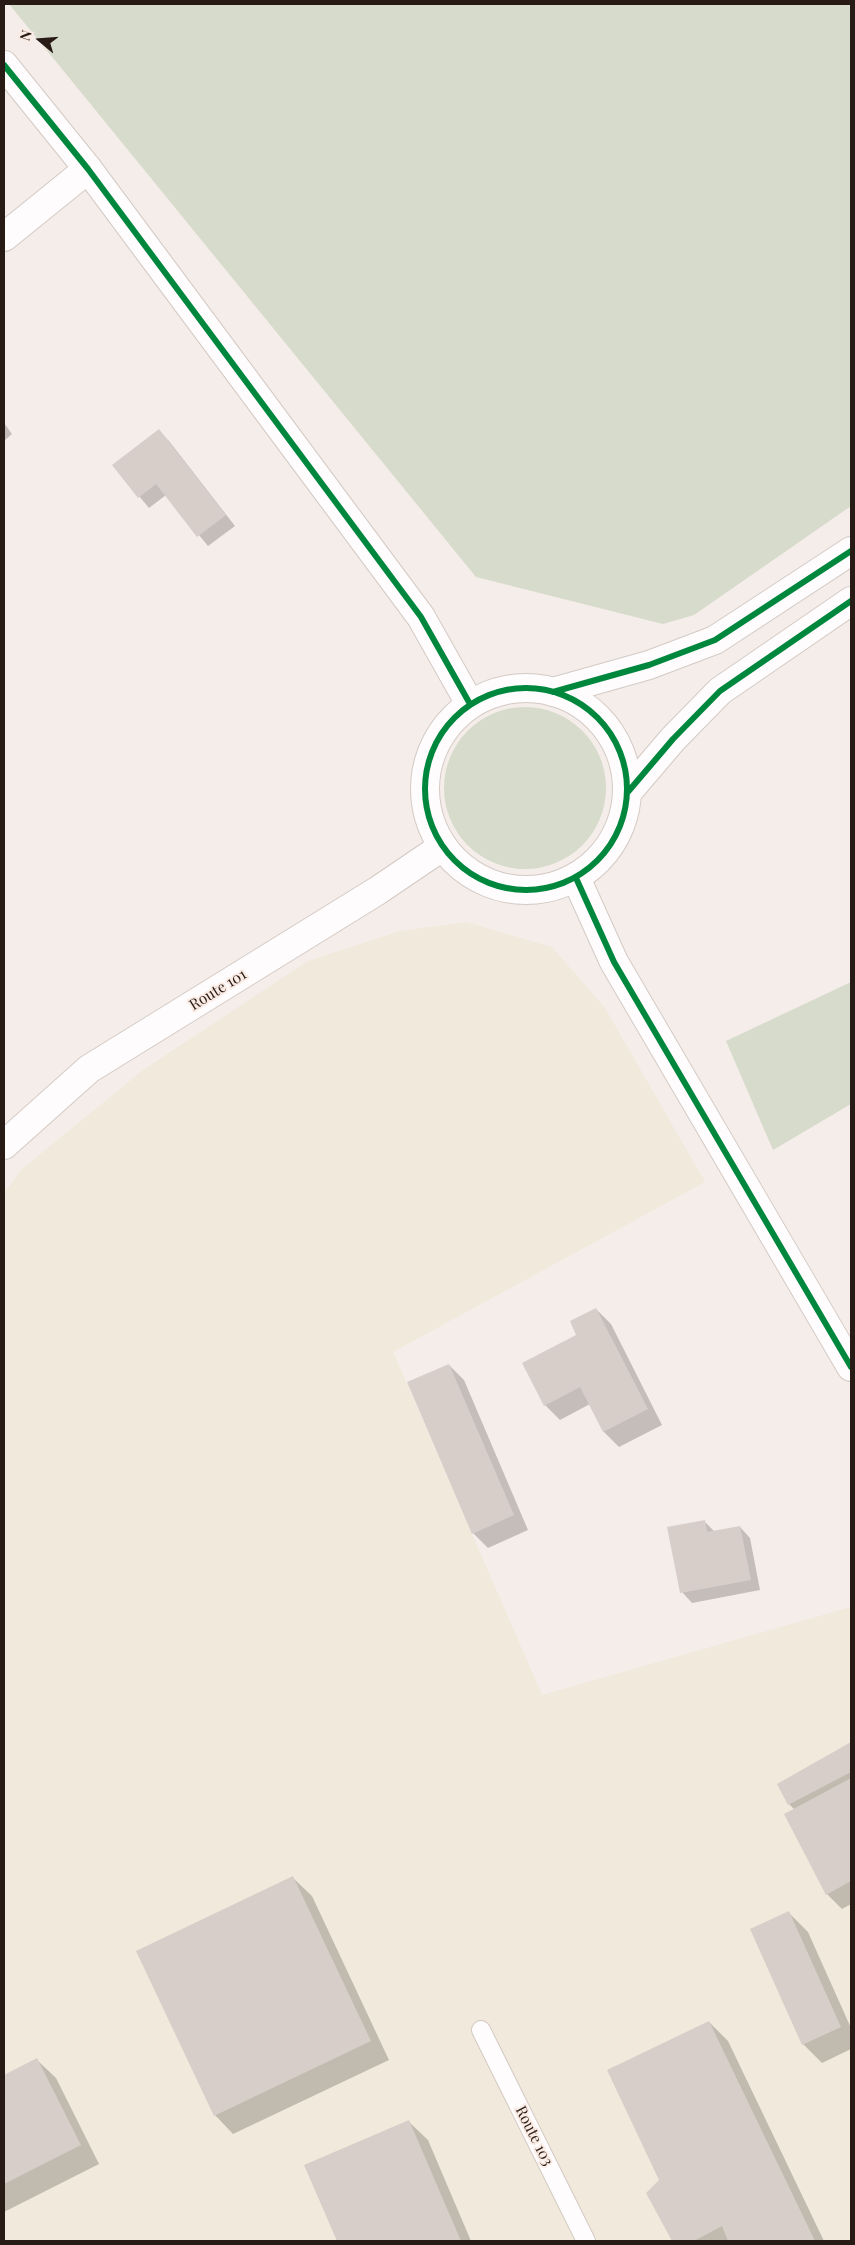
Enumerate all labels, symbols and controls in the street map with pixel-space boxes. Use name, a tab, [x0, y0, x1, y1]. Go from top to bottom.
north arrow	[15, 15, 65, 65]
text: N	[15, 27, 36, 43]
street label: Route 101	[186, 966, 250, 1014]
street label: Route 103	[511, 2103, 557, 2169]

